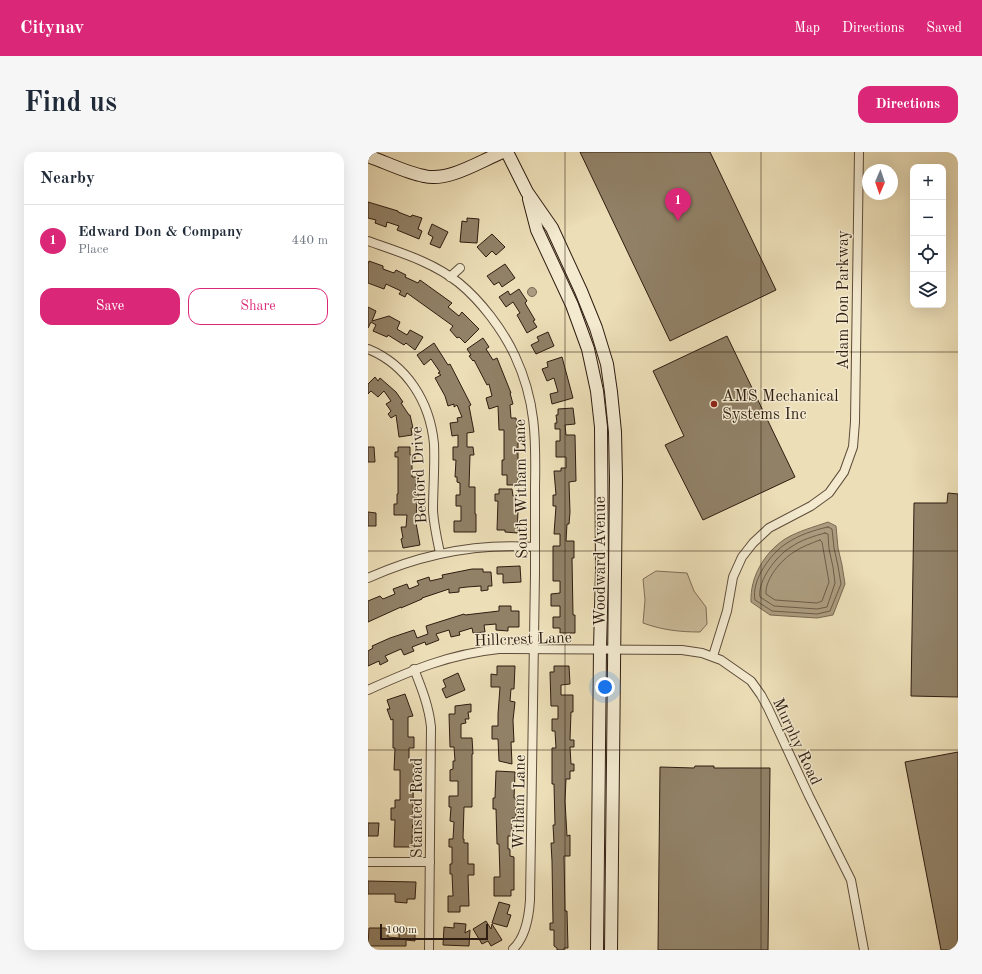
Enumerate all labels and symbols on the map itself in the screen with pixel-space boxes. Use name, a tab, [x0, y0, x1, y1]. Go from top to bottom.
north arrow	[862, 164, 898, 200]
pin: 1	[665, 188, 691, 221]
street label: Adam Don Parkway	[836, 229, 852, 370]
place label: AMS Mechanical Systems Inc	[722, 389, 839, 423]
marker: AMS Mechanical Systems Inc	[709, 399, 719, 409]
street label: South Witham Lane	[513, 419, 531, 559]
street label: Bedford Drive	[409, 426, 431, 524]
street label: Woodward Avenue	[593, 496, 609, 626]
street label: Hillcrest Lane	[474, 630, 572, 650]
your location	[595, 677, 615, 697]
street label: Murphy Road	[769, 696, 823, 788]
street label: Witham Lane	[511, 755, 529, 850]
street label: Stansted Road	[410, 758, 426, 858]
scale bar	[380, 922, 488, 941]

